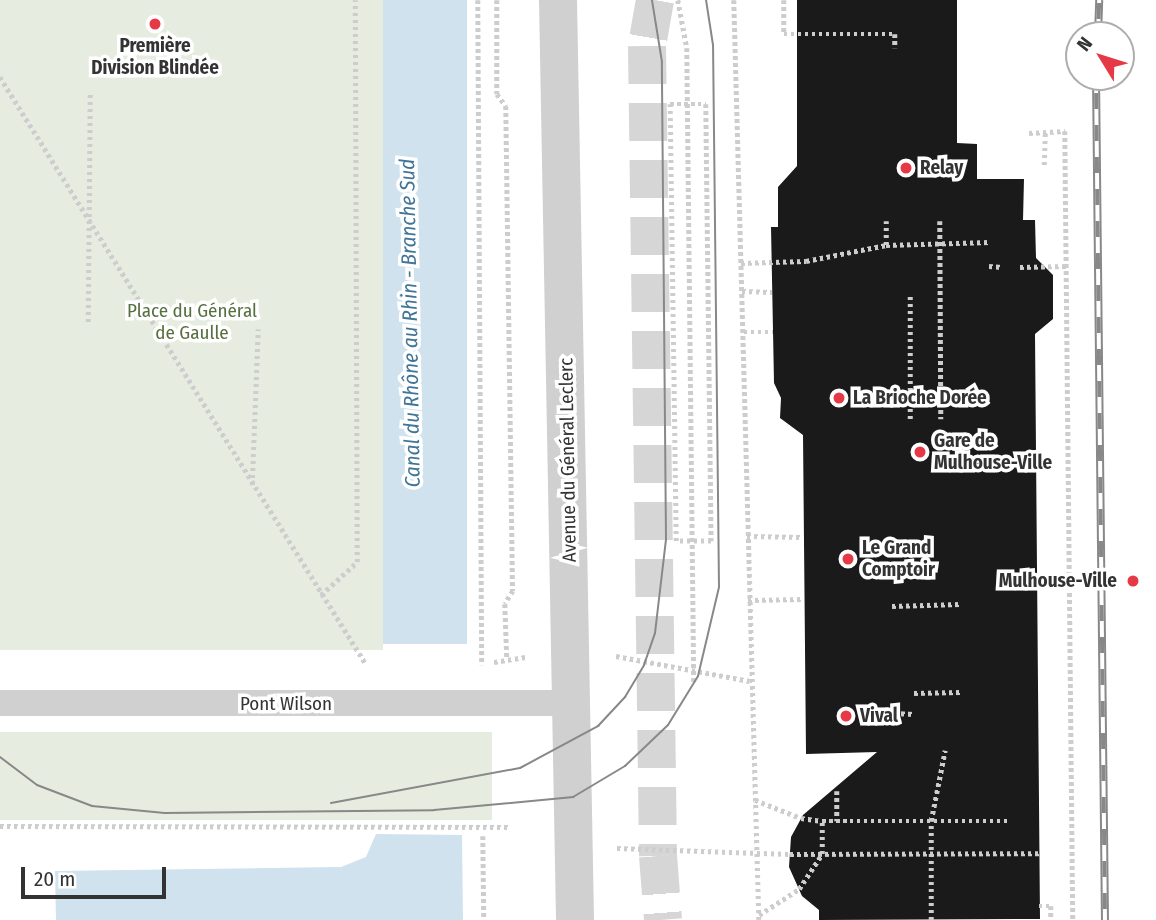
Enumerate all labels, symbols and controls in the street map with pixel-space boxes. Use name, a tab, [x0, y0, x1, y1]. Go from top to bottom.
marker: Première Division Blindée	[147, 16, 163, 32]
north arrow	[1065, 21, 1135, 91]
text: N	[1072, 32, 1097, 56]
place label: Première Division Blindée	[91, 35, 219, 79]
place label: Relay	[920, 157, 963, 179]
water label: Canal du Rhône au Rhin - Branche Sud	[395, 158, 425, 488]
marker: Relay	[898, 160, 914, 176]
park label: Place du Général de Gaulle	[127, 300, 257, 344]
street label: Avenue du Général Leclerc	[555, 358, 581, 562]
place label: La Brioche Dorée	[853, 387, 987, 409]
marker: La Brioche Dorée	[831, 390, 847, 406]
place label: Gare de Mulhouse-Ville	[934, 430, 1052, 474]
marker: Gare de Mulhouse-Ville	[912, 444, 928, 460]
place label: Le Grand Comptoir	[862, 537, 935, 581]
marker: Le Grand Comptoir	[840, 551, 856, 567]
place label: Mulhouse-Ville	[999, 570, 1117, 592]
marker: Mulhouse-Ville	[1123, 571, 1143, 591]
street label: Pont Wilson	[240, 693, 332, 715]
place label: Vival	[860, 705, 898, 727]
marker: Vival	[838, 708, 854, 724]
scale bar	[24, 853, 170, 897]
text: 20 m	[34, 866, 75, 892]

